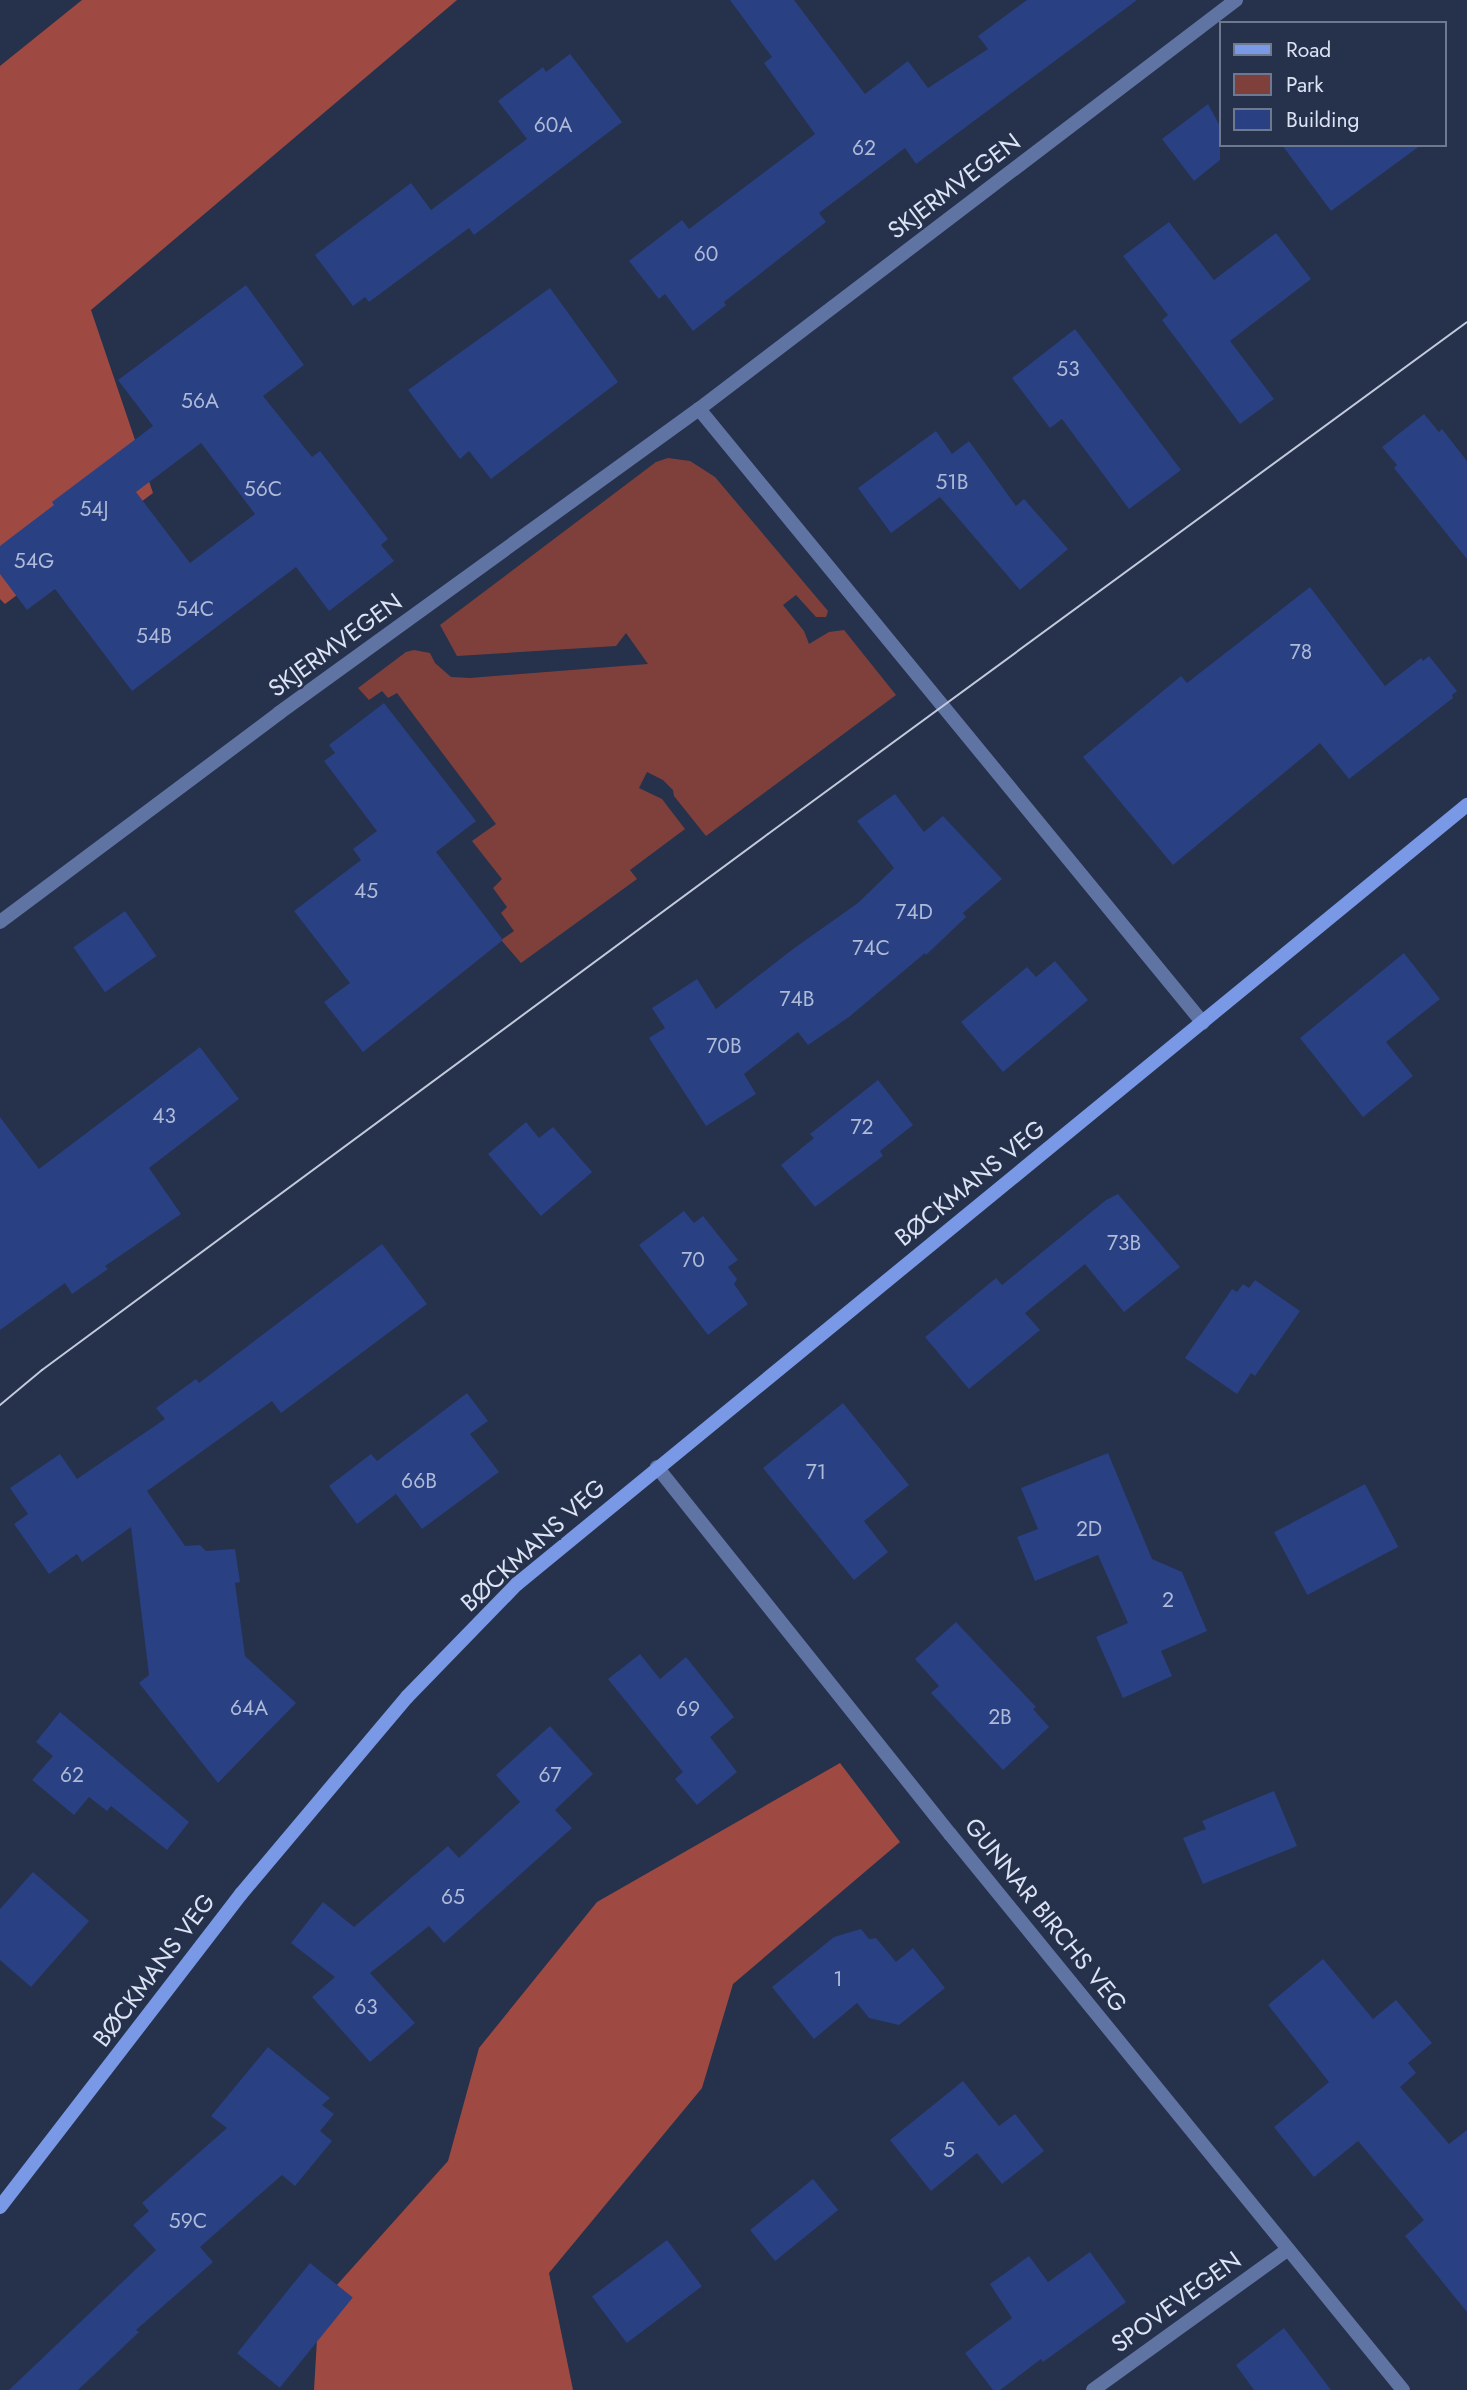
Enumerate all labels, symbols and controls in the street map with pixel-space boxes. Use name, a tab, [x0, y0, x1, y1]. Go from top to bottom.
legend	[1218, 21, 1446, 147]
text: Road	[1286, 35, 1331, 65]
text: Park	[1286, 70, 1323, 100]
text: Building	[1286, 105, 1359, 135]
house number: 60A	[534, 112, 572, 138]
street label: SKJERMVEGEN	[882, 127, 1026, 245]
house number: 62	[852, 135, 876, 161]
house number: 60	[694, 241, 718, 267]
house number: 53	[1056, 356, 1080, 382]
house number: 56A	[181, 388, 219, 414]
house number: 51B	[935, 469, 969, 495]
house number: 56C	[244, 476, 282, 502]
house number: 54J	[79, 496, 109, 522]
house number: 54G	[14, 548, 54, 574]
street label: SKJERMVEGEN	[263, 587, 407, 703]
house number: 54C	[176, 596, 214, 622]
house number: 54B	[136, 623, 172, 649]
house number: 78	[1290, 639, 1312, 665]
house number: 45	[354, 878, 378, 904]
house number: 74D	[895, 899, 933, 925]
house number: 74C	[852, 935, 890, 961]
house number: 74B	[780, 986, 814, 1012]
house number: 70B	[706, 1033, 742, 1059]
house number: 43	[152, 1103, 176, 1129]
house number: 72	[851, 1114, 873, 1140]
street label: BØCKMANS VEG	[889, 1114, 1051, 1252]
house number: 73B	[1107, 1230, 1141, 1256]
house number: 70	[681, 1247, 705, 1273]
house number: 71	[806, 1459, 826, 1485]
house number: 66B	[401, 1468, 437, 1494]
street label: BØCKMANS VEG	[455, 1473, 611, 1617]
house number: 2D	[1076, 1516, 1102, 1542]
house number: 2	[1162, 1587, 1174, 1613]
house number: 64A	[230, 1695, 268, 1721]
house number: 69	[676, 1696, 700, 1722]
house number: 2B	[988, 1704, 1012, 1730]
house number: 62	[60, 1762, 84, 1788]
house number: 67	[538, 1762, 562, 1788]
street label: GUNNAR BIRCHS VEG	[959, 1812, 1133, 2018]
house number: 65	[441, 1884, 465, 1910]
street label: BØCKMANS VEG	[87, 1888, 221, 2052]
house number: 1	[833, 1966, 843, 1992]
house number: 63	[354, 1994, 378, 2020]
house number: 5	[943, 2137, 955, 2163]
house number: 59C	[169, 2208, 207, 2234]
street label: SPOVEVEGEN	[1106, 2245, 1246, 2359]

